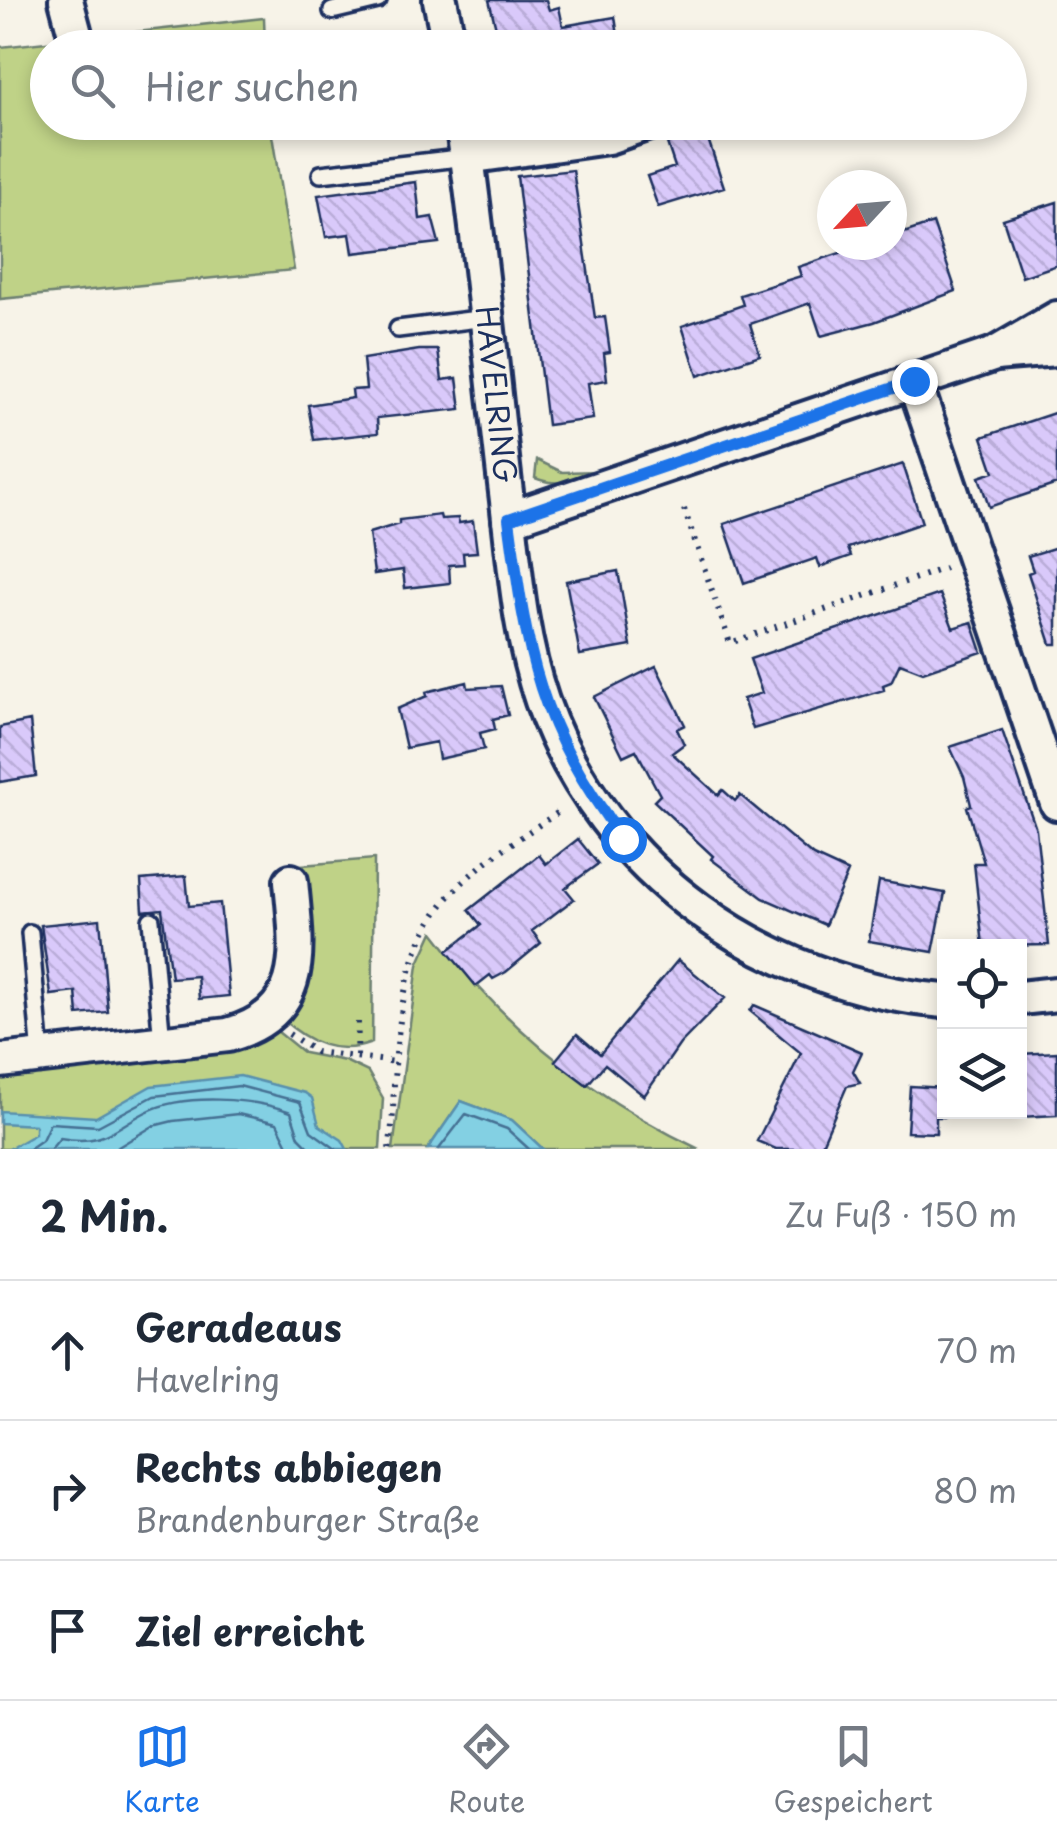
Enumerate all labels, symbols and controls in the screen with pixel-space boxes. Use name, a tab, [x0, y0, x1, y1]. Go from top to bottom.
search box	[30, 30, 1027, 140]
text: Hier suchen	[145, 57, 359, 114]
icon: search	[65, 58, 120, 113]
north arrow	[817, 170, 907, 260]
street label: HAVELRING	[465, 303, 530, 486]
route end	[892, 359, 938, 405]
route start	[601, 817, 647, 863]
map controls	[937, 939, 1027, 1119]
button: locate	[937, 939, 1027, 1029]
button: layers	[937, 1029, 1027, 1119]
text: 2 Min.	[40, 1183, 168, 1246]
text: Zu Fuß · 150 m	[785, 1190, 1017, 1238]
text: Geradeaus	[135, 1298, 342, 1355]
icon: ahead	[40, 1323, 95, 1378]
text: 70 m	[937, 1326, 1017, 1374]
text: Havelring	[135, 1355, 280, 1403]
text: Rechts abbiegen	[135, 1438, 443, 1495]
icon: right	[40, 1463, 95, 1518]
text: 80 m	[933, 1466, 1017, 1514]
text: Brandenburger Straße	[135, 1495, 480, 1543]
text: Ziel erreicht	[135, 1602, 365, 1659]
icon: arrive	[40, 1603, 95, 1658]
tab: Karte	[124, 1719, 200, 1822]
tab: Route	[448, 1719, 525, 1822]
tab: Gespeichert	[774, 1719, 933, 1822]

